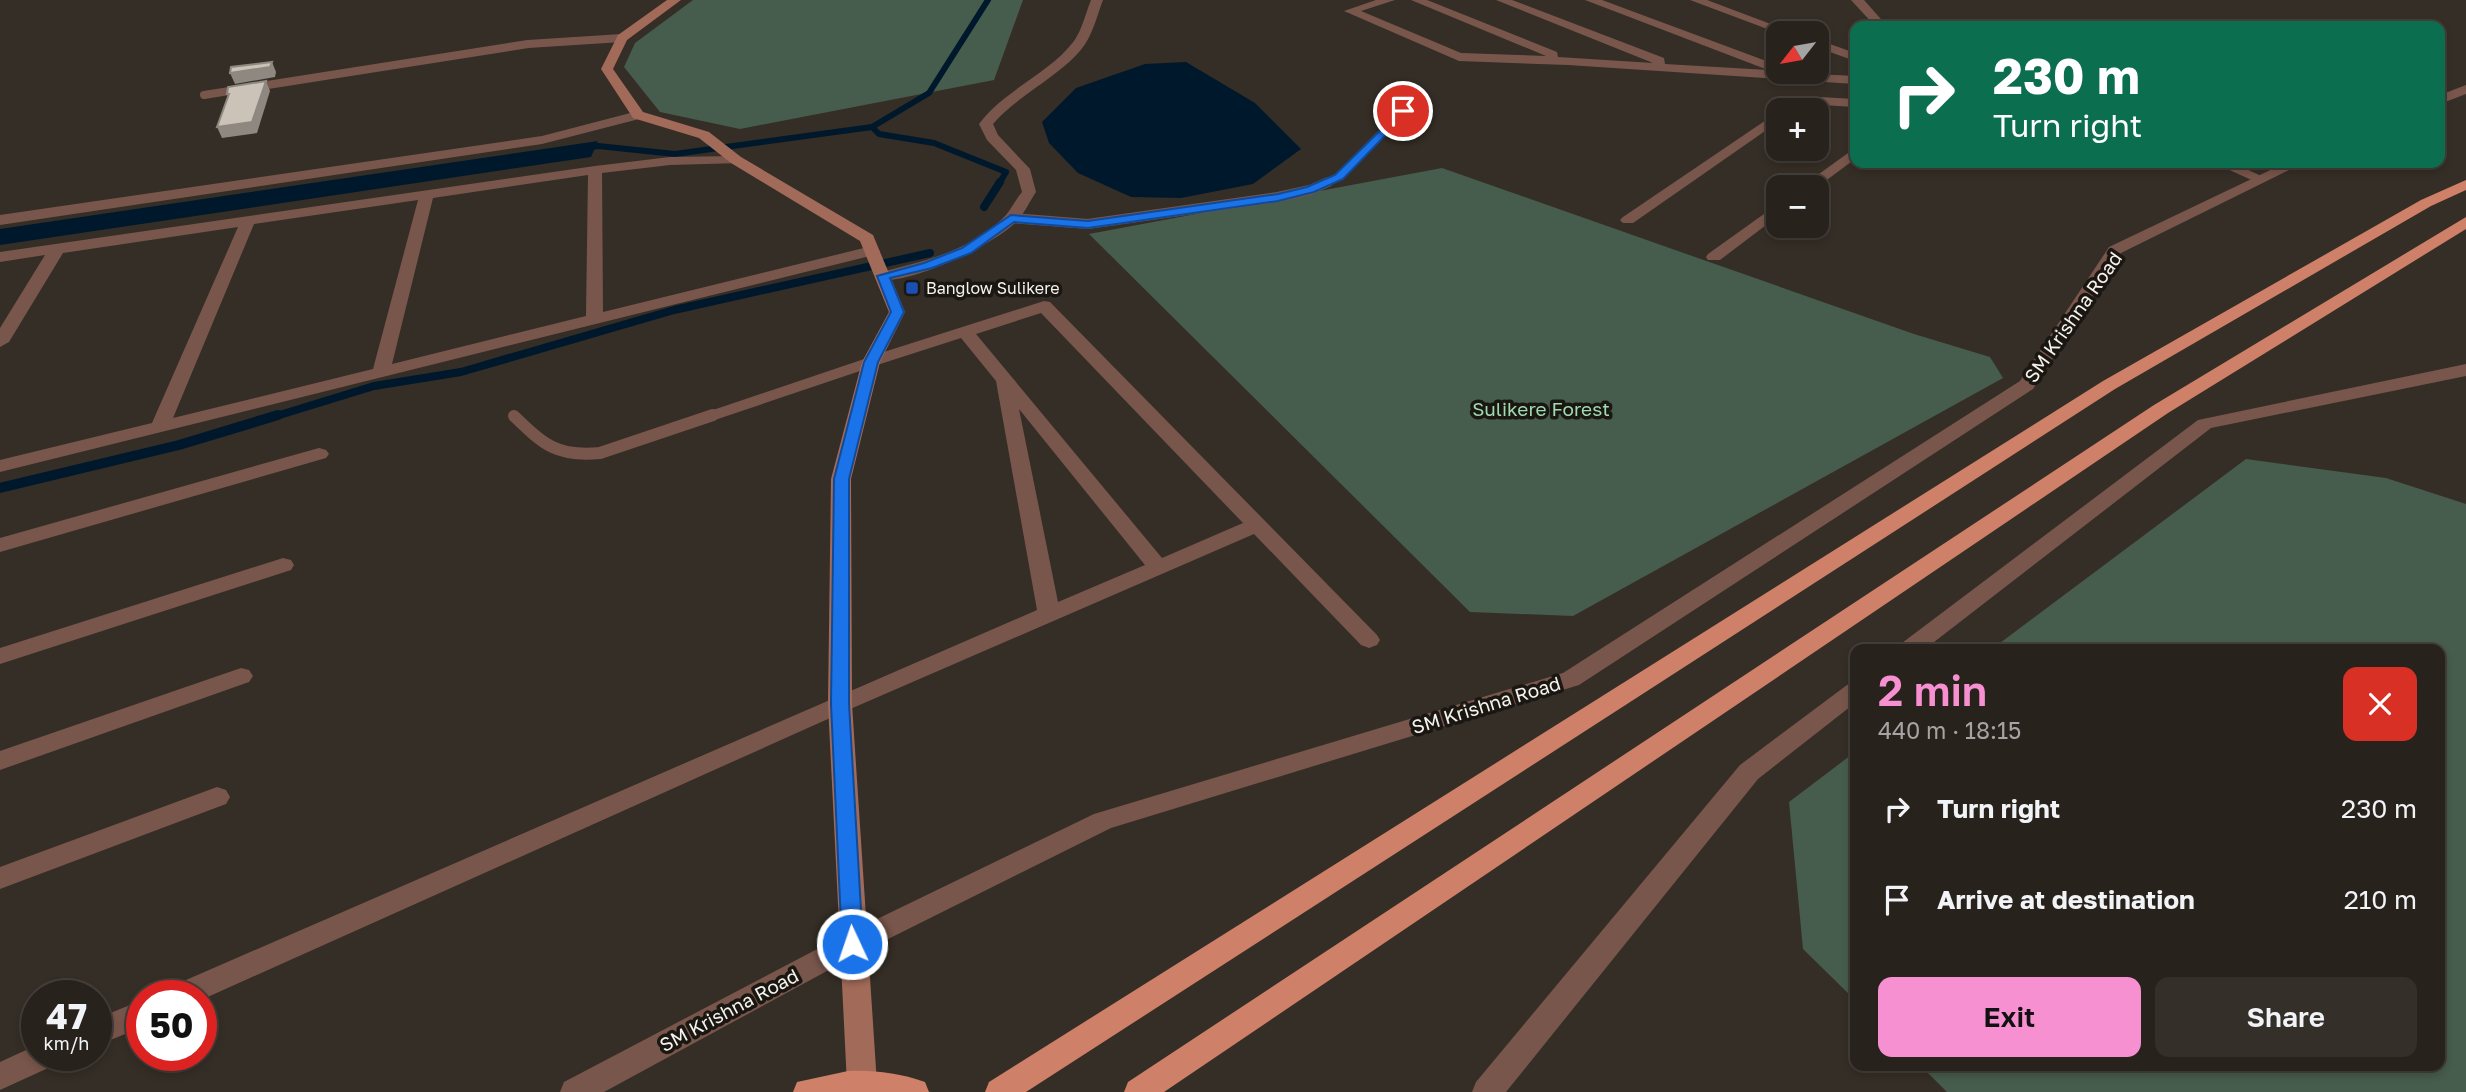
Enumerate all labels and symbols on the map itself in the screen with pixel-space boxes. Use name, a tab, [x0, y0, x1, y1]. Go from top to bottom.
north arrow	[1766, 21, 1829, 84]
pin	[1373, 81, 1433, 141]
street label: SM Krishna Road	[2019, 247, 2126, 387]
place label: Banglow Sulikere	[926, 278, 1060, 298]
marker: Banglow Sulikere	[904, 280, 920, 296]
park label: Sulikere Forest	[1472, 397, 1610, 420]
street label: SM Krishna Road	[1409, 671, 1563, 738]
position arrow	[815, 907, 889, 981]
street label: SM Krishna Road	[655, 963, 802, 1056]
speed limit sign: 50	[126, 980, 217, 1071]

